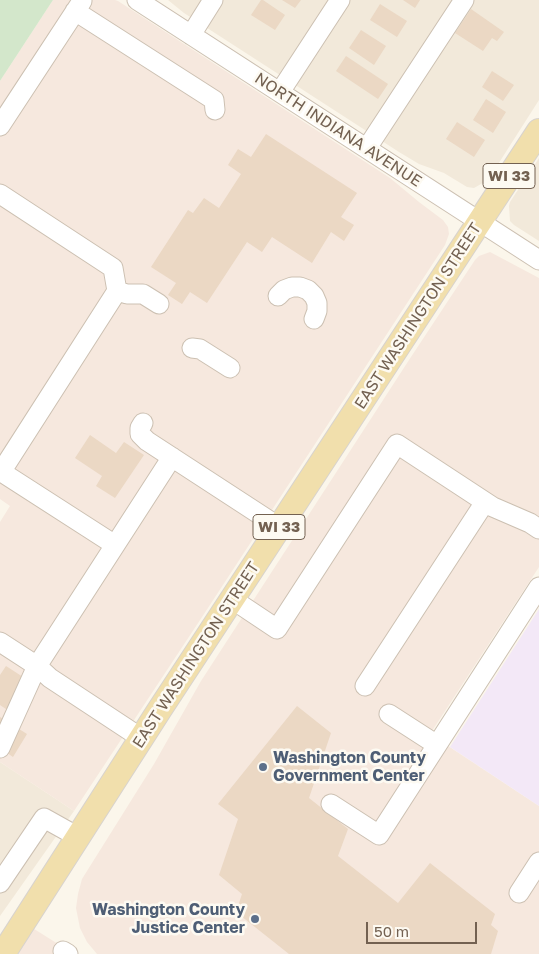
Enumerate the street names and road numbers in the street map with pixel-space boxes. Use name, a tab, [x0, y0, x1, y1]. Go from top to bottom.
street label: NORTH INDIANA AVENUE	[251, 69, 425, 191]
road number: WI 33	[483, 164, 535, 188]
street label: EAST WASHINGTON STREET	[351, 219, 485, 413]
road number: WI 33	[253, 514, 305, 540]
street label: EAST WASHINGTON STREET	[129, 558, 263, 752]

